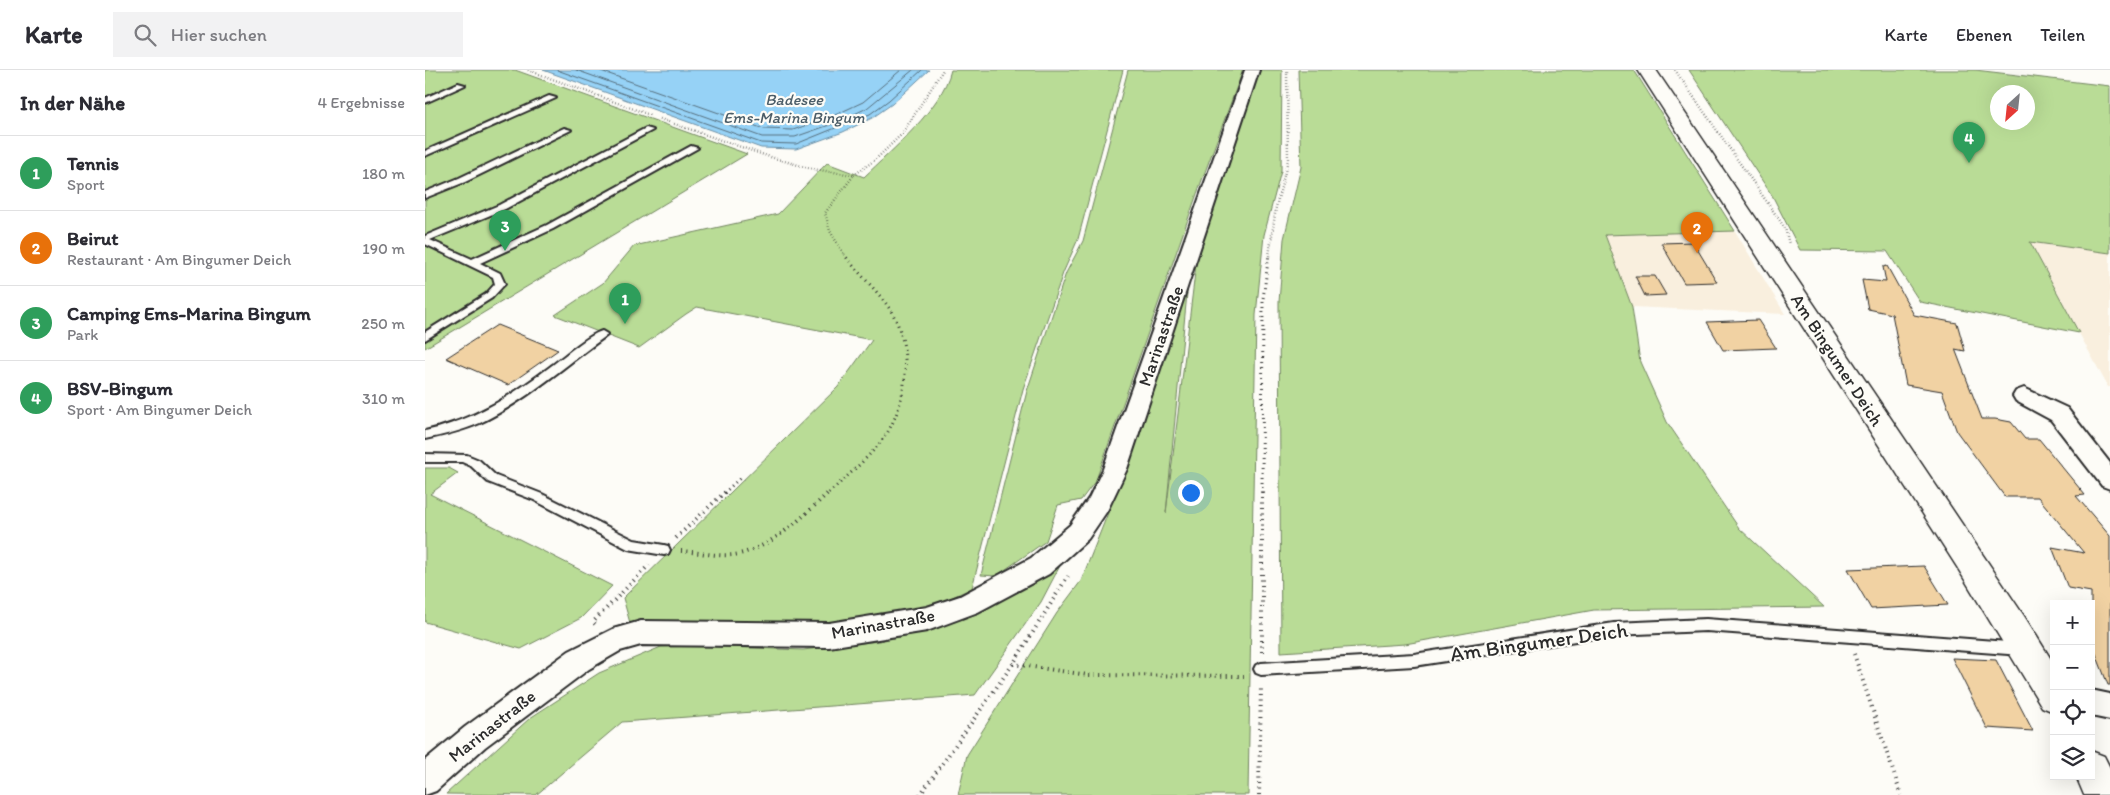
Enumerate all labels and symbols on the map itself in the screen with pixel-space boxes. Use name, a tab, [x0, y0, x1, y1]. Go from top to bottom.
north arrow	[1990, 85, 2035, 130]
water label: Badesee Ems-Marina Bingum	[723, 90, 865, 127]
pin: 4	[1953, 122, 1985, 163]
pin: 3	[489, 210, 521, 251]
pin: 2	[1681, 212, 1713, 253]
pin: 1	[609, 283, 641, 324]
street label: Marinastraße	[1134, 283, 1188, 389]
street label: Am Bingumer Deich	[1786, 290, 1888, 431]
your location	[1178, 480, 1204, 506]
street label: Marinastraße	[829, 604, 937, 644]
street label: Am Bingumer Deich	[1449, 617, 1630, 666]
street label: Marinastraße	[444, 685, 540, 767]

